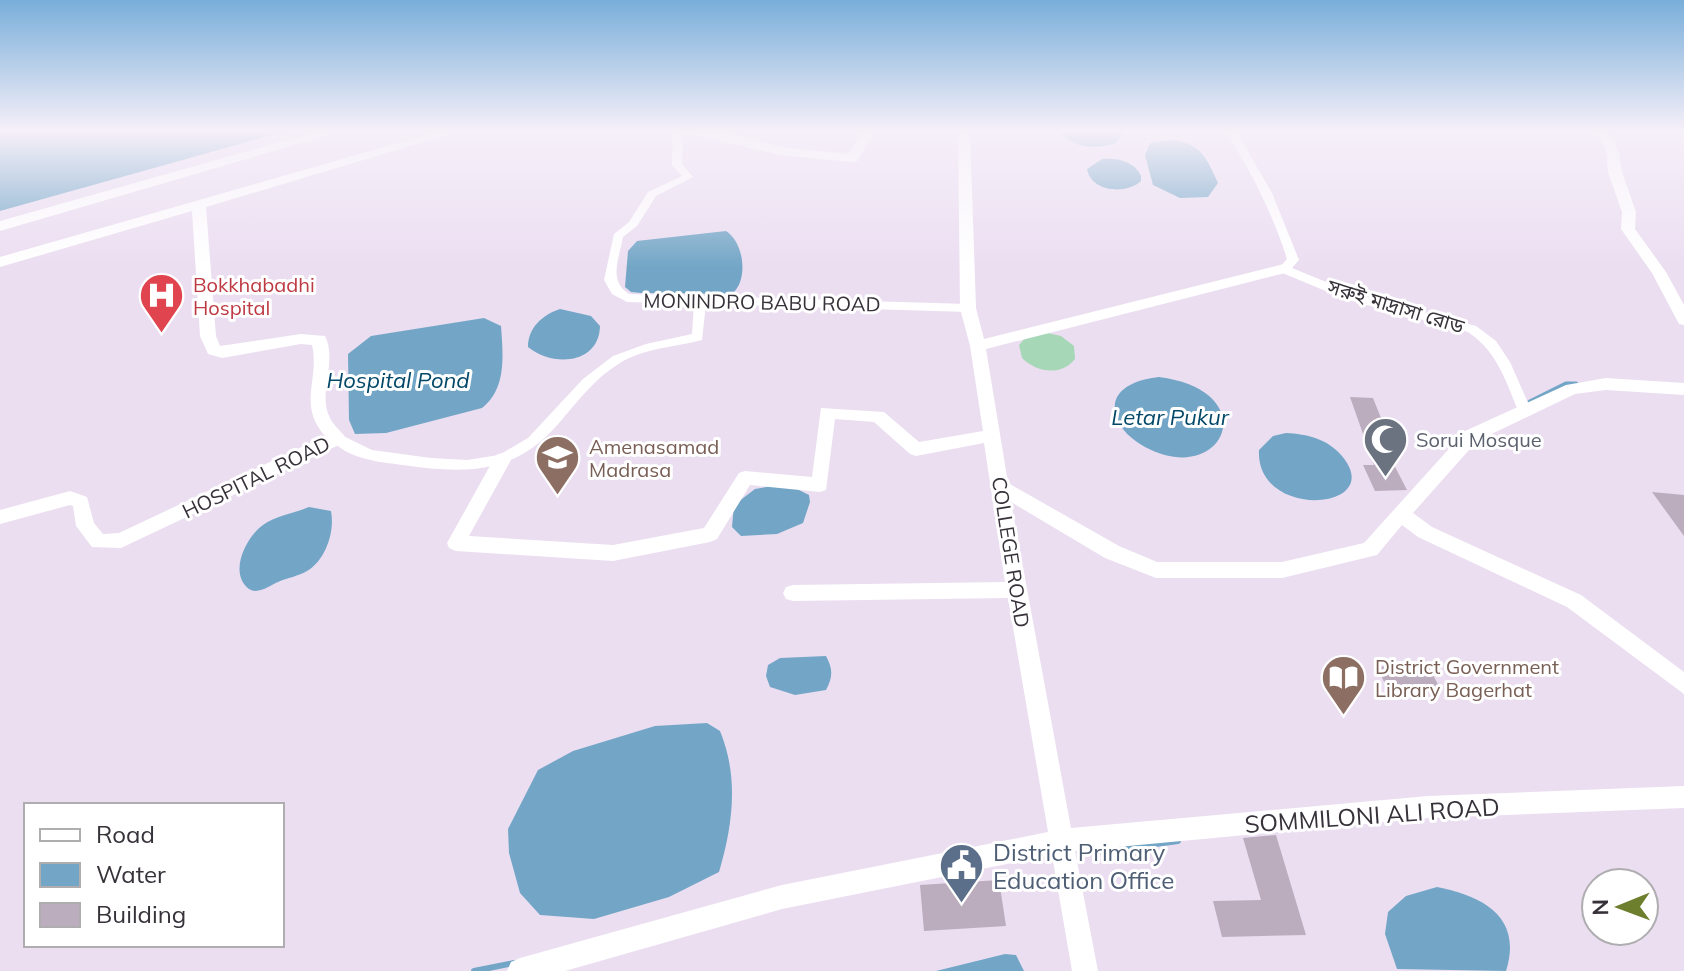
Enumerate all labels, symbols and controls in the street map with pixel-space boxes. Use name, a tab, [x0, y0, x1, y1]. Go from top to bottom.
hospital icon: Bokkhabadhi Hospital	[138, 271, 186, 334]
place label: Bokkhabadhi Hospital	[193, 272, 315, 320]
street label: সরুই মাদ্রাসা রোড	[1324, 273, 1468, 339]
street label: MONINDRO BABU ROAD	[643, 287, 881, 317]
water label: Hospital Pond	[326, 366, 470, 394]
water label: Letar Pukur	[1111, 403, 1230, 431]
mosque icon: Sorui Mosque	[1361, 415, 1409, 478]
place label: Sorui Mosque	[1416, 427, 1542, 452]
street label: HOSPITAL ROAD	[178, 430, 334, 524]
school or university icon: Amenasamad Madrasa	[534, 434, 582, 497]
place label: Amenasamad Madrasa	[589, 434, 719, 482]
street label: COLLEGE ROAD	[987, 475, 1035, 629]
library icon: District Government Library Bagerhat	[1320, 653, 1368, 716]
place label: District Government Library Bagerhat	[1375, 654, 1559, 702]
street label: SOMMILONI ALI ROAD	[1244, 791, 1500, 839]
legend	[24, 803, 284, 947]
text: Road	[96, 819, 155, 849]
place label: District Primary Education Office	[993, 837, 1174, 895]
public building icon: District Primary Education Office	[938, 842, 986, 905]
text: Water	[96, 859, 166, 889]
north arrow	[1580, 867, 1660, 947]
text: Building	[96, 899, 186, 929]
text: N	[1586, 899, 1614, 916]

